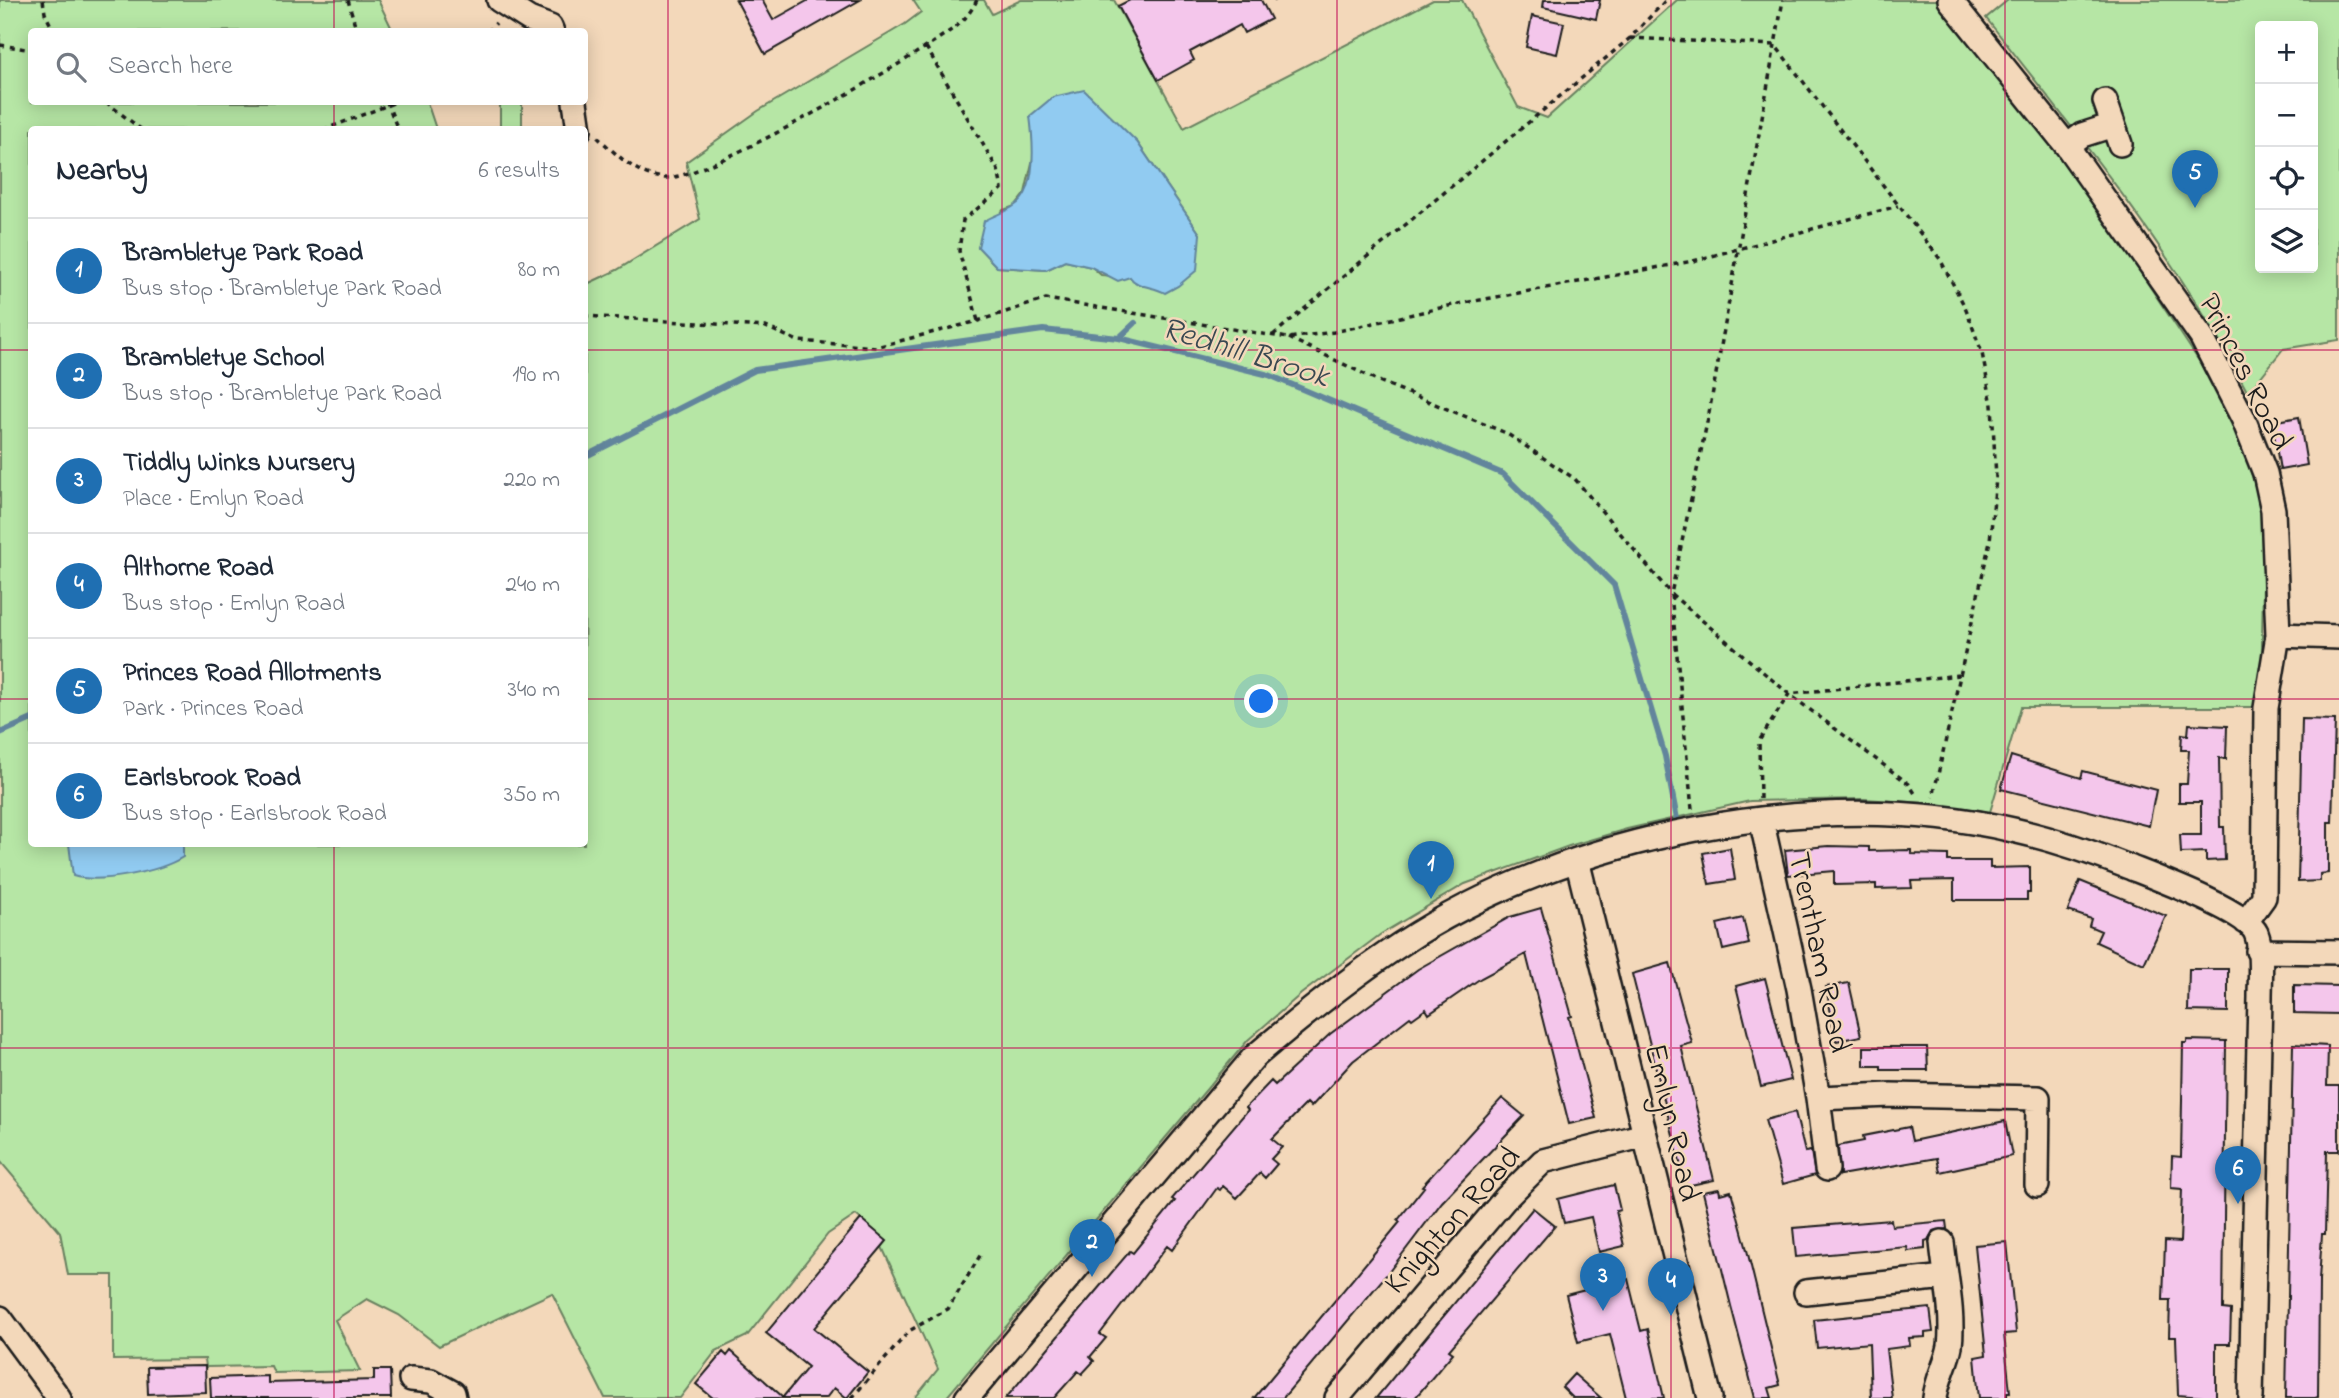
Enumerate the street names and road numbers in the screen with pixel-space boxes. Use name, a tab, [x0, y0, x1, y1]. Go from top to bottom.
street label: Princes Road	[2184, 286, 2304, 459]
street label: Trentham Road	[1773, 848, 1862, 1057]
street label: Emlyn Road	[1630, 1039, 1712, 1206]
street label: Knighton Road	[1374, 1136, 1533, 1306]

